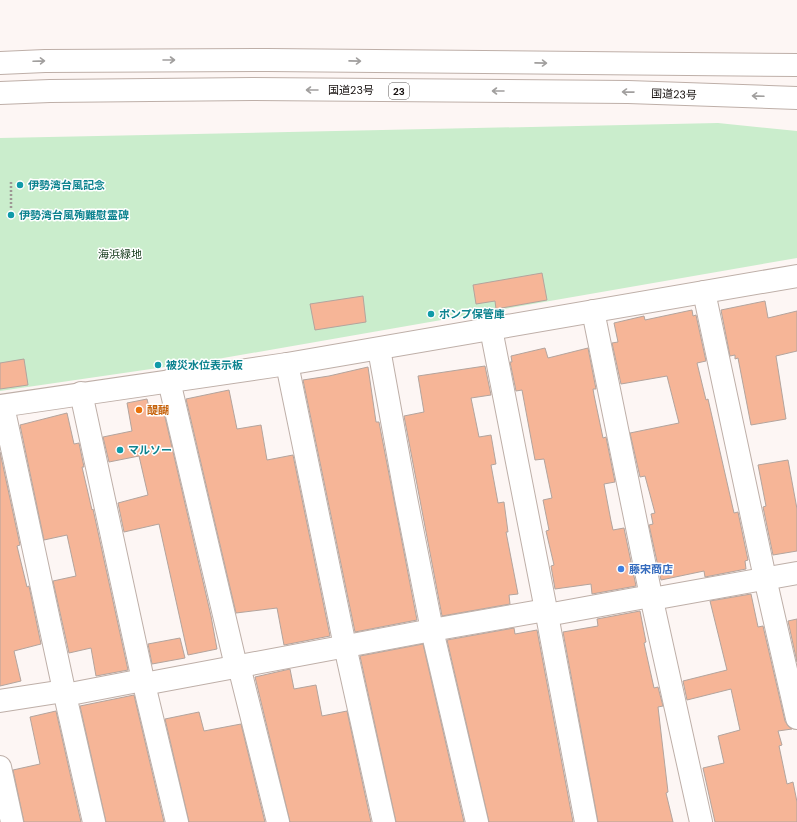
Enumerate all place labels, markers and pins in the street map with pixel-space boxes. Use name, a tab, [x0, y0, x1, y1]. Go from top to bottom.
place label: 伊勢湾台風記念	[28, 178, 105, 192]
marker: 伊勢湾台風記念	[15, 180, 25, 190]
place label: 伊勢湾台風殉難慰霊碑	[19, 208, 129, 222]
marker: 伊勢湾台風殉難慰霊碑	[6, 210, 16, 220]
place label: ポンプ保管庫	[439, 307, 505, 321]
marker: ポンプ保管庫	[426, 309, 436, 319]
place label: 被災水位表示板	[166, 358, 243, 372]
marker: 被災水位表示板	[153, 360, 163, 370]
place label: 醍醐	[147, 403, 169, 417]
marker: 醍醐	[134, 405, 144, 415]
place label: マルソー	[128, 443, 172, 457]
marker: マルソー	[115, 445, 125, 455]
place label: 藤宋商店	[629, 562, 673, 576]
marker: 藤宋商店	[616, 564, 626, 574]

